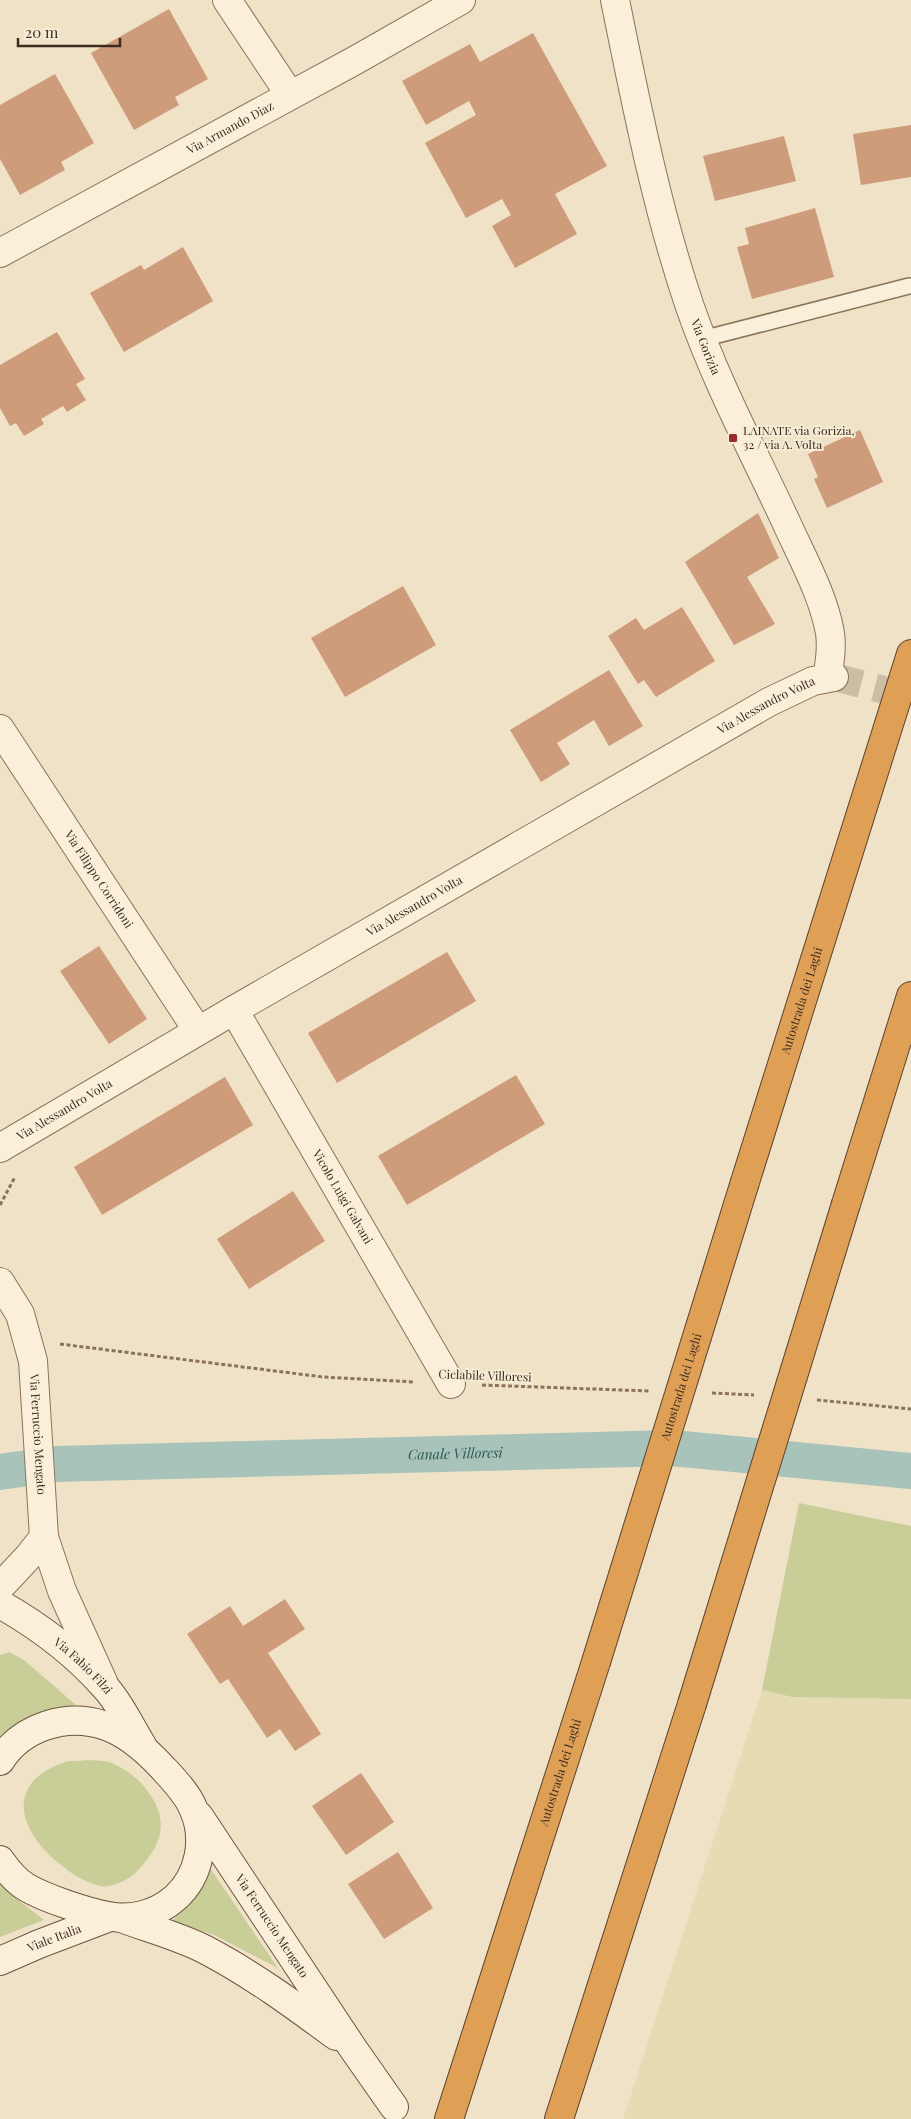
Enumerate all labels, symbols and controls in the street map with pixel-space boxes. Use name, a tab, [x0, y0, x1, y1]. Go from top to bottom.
scale bar	[18, 15, 120, 47]
text: 20 m	[25, 22, 59, 42]
street label: Via Armando Diaz	[183, 97, 276, 158]
street label: Via Gorizia	[688, 316, 725, 377]
place label: LAINATE via Gorizia, 32 / via A. Volta	[743, 422, 855, 452]
marker: LAINATE via Gorizia, 32 / via A. Volta	[727, 432, 739, 444]
street label: Via Alessandro Volta	[713, 672, 817, 738]
street label: Via Filippo Corridoni	[61, 826, 138, 931]
street label: Via Alessandro Volta	[362, 871, 465, 940]
street label: Autostrada dei Laghi	[776, 944, 826, 1057]
street label: Via Alessandro Volta	[13, 1075, 115, 1144]
street label: Vicolo Luigi Galvani	[309, 1145, 377, 1247]
street label: Autostrada dei Laghi	[656, 1331, 705, 1443]
street label: Ciclabile Villoresi	[438, 1365, 532, 1385]
street label: Via Ferruccio Mengato	[27, 1372, 50, 1496]
water label: Canale Villoresi	[408, 1442, 504, 1464]
street label: Via Fabio Filzi	[50, 1633, 117, 1697]
street label: Autostrada dei Laghi	[535, 1716, 584, 1829]
street label: Via Ferruccio Mengato	[232, 1870, 313, 1981]
street label: Viale Italia	[24, 1920, 83, 1955]

